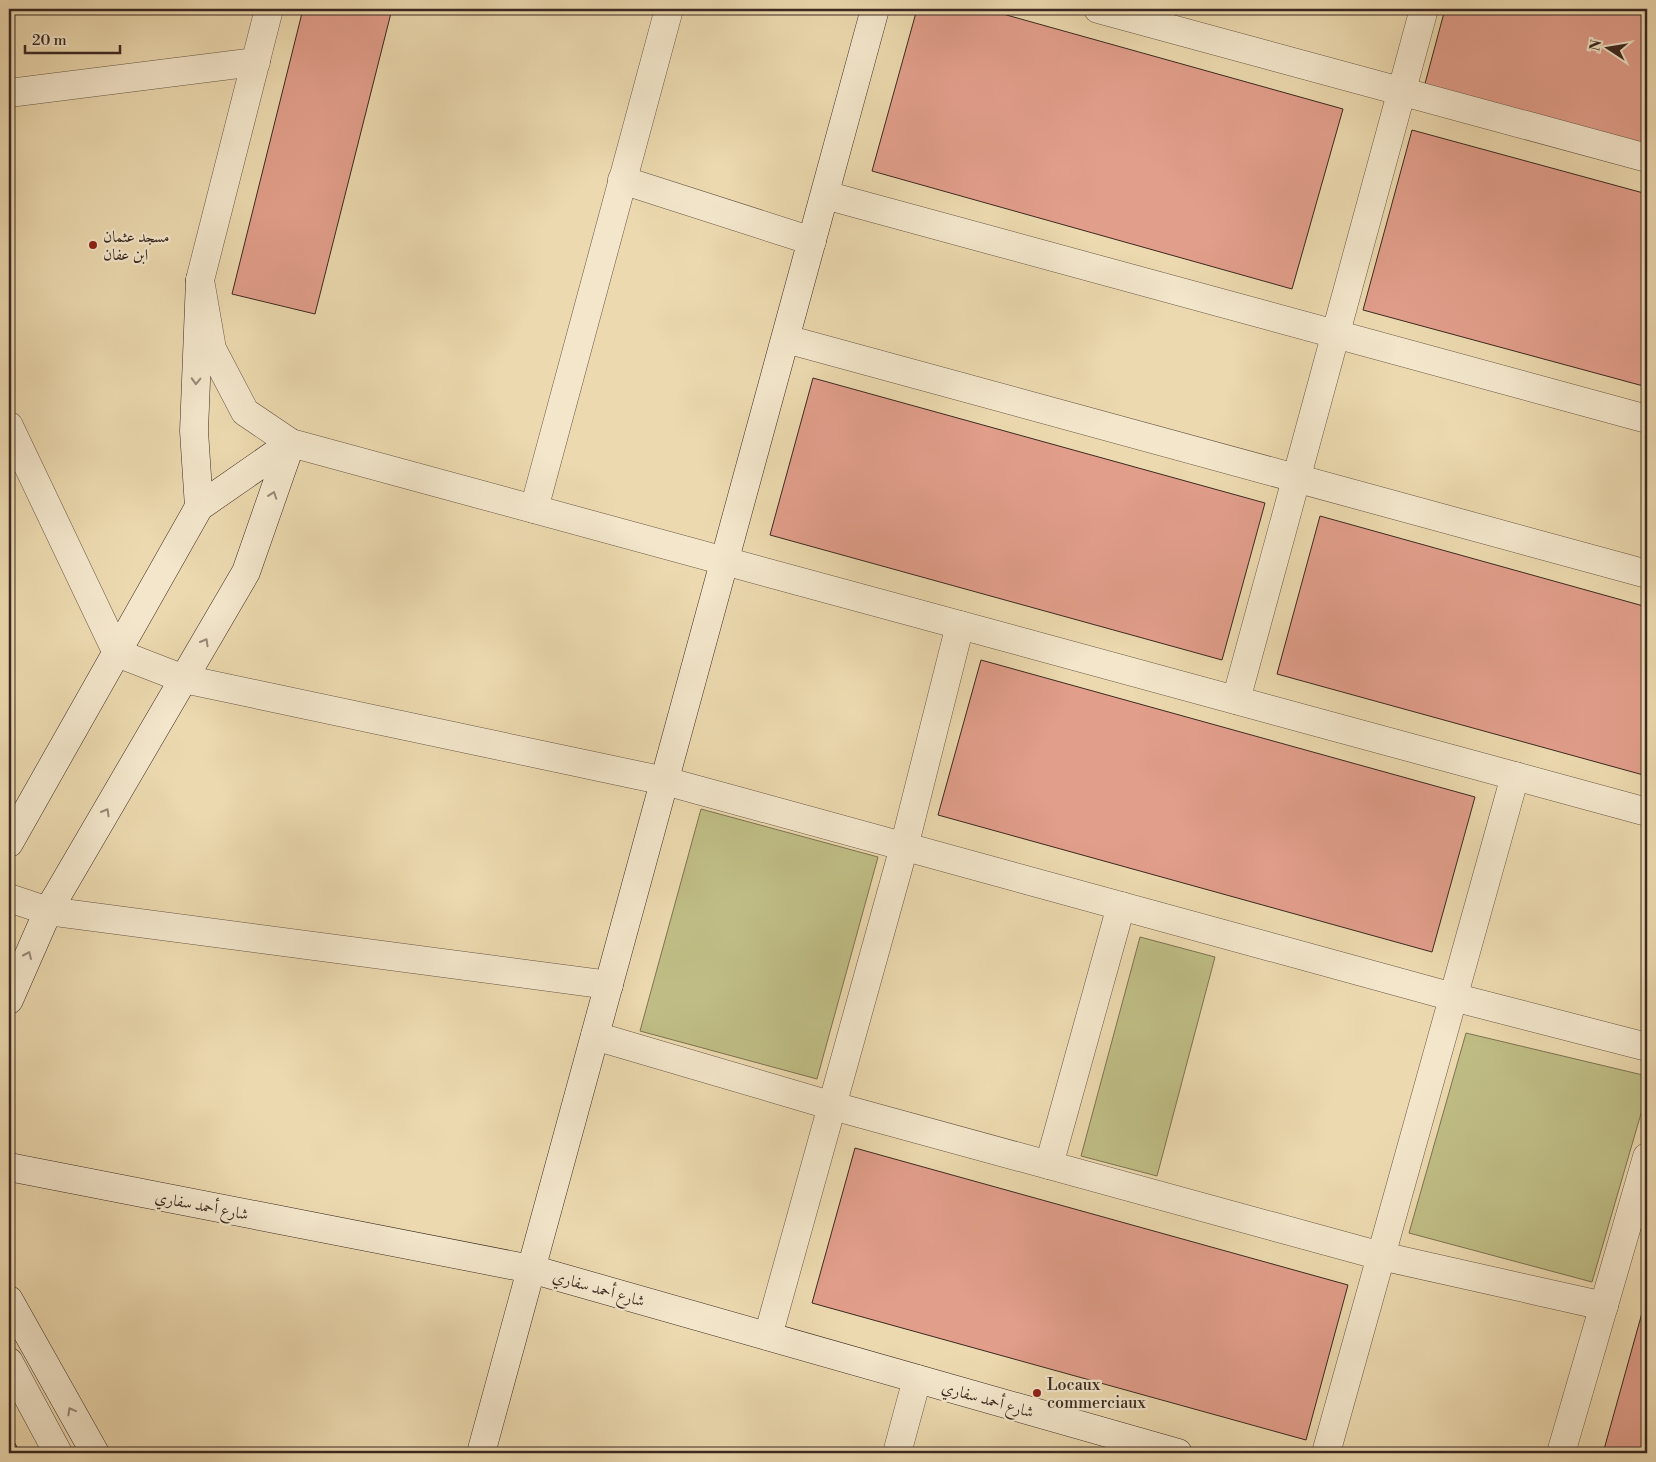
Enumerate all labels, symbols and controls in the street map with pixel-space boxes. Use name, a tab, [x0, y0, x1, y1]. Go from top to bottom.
scale bar	[25, 22, 120, 54]
north arrow	[1584, 22, 1634, 72]
text: 20 m	[32, 31, 67, 50]
text: N	[1586, 38, 1606, 53]
place label: مسجد عثمان ابن عفان	[103, 227, 169, 265]
marker: مسجد عثمان ابن عفان	[87, 239, 99, 251]
one-way arrow	[191, 378, 201, 385]
one-way arrow	[267, 491, 277, 500]
one-way arrow	[199, 638, 209, 647]
one-way arrow	[99, 809, 109, 818]
one-way arrow	[22, 951, 33, 960]
street label: شارع أحمد سفاري	[153, 1185, 251, 1228]
street label: شارع أحمد سفاري	[550, 1264, 648, 1315]
street label: شارع أحمد سفاري	[939, 1375, 1037, 1426]
place label: Locaux commerciaux	[1047, 1375, 1146, 1413]
marker: Locaux commerciaux	[1031, 1387, 1043, 1399]
one-way arrow	[67, 1407, 77, 1416]

